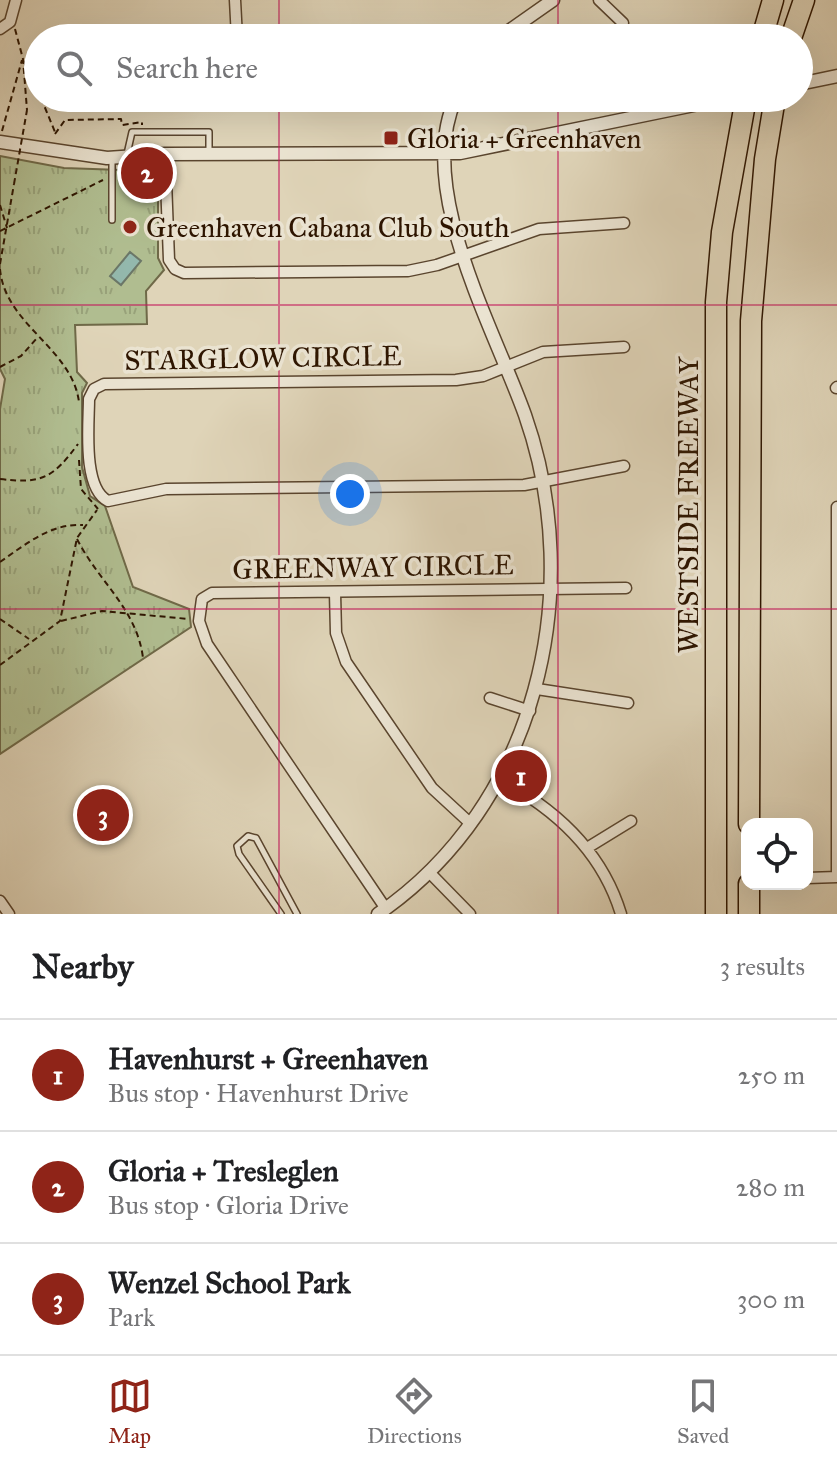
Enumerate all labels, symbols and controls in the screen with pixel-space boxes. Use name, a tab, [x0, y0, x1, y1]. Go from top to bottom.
search box	[24, 24, 813, 112]
icon: search	[52, 46, 96, 90]
text: Search here	[116, 50, 258, 86]
place label: Gloria + Greenhaven	[407, 121, 642, 156]
marker: Gloria + Greenhaven	[382, 129, 400, 147]
pin: 2	[121, 143, 173, 203]
place label: Greenhaven Cabana Club South	[146, 210, 510, 245]
marker: Greenhaven Cabana Club South	[121, 218, 139, 236]
street label: STARGLOW CIRCLE	[124, 338, 402, 378]
street label: WESTSIDE FREEWAY	[671, 355, 706, 654]
your location	[330, 474, 370, 514]
street label: GREENWAY CIRCLE	[232, 547, 514, 587]
pin: 1	[495, 746, 547, 806]
pin: 3	[77, 785, 129, 845]
map controls	[741, 818, 813, 890]
button: locate	[741, 818, 813, 890]
text: Nearby	[32, 946, 134, 987]
text: 3 results	[720, 950, 805, 982]
text: Havenhurst + Greenhaven	[108, 1041, 428, 1077]
text: 1	[53, 1059, 63, 1091]
text: 250 m	[738, 1059, 805, 1091]
text: Bus stop · Havenhurst Drive	[108, 1077, 409, 1109]
text: Gloria + Tresleglen	[108, 1153, 339, 1189]
text: 2	[52, 1171, 64, 1203]
text: 280 m	[736, 1171, 805, 1203]
text: Bus stop · Gloria Drive	[108, 1189, 349, 1221]
text: Wenzel School Park	[108, 1265, 351, 1301]
text: 3	[53, 1283, 63, 1315]
text: 300 m	[737, 1283, 805, 1315]
text: Park	[108, 1301, 155, 1333]
tab: Map	[108, 1374, 152, 1449]
tab: Directions	[367, 1374, 462, 1449]
tab: Saved	[677, 1374, 729, 1449]

